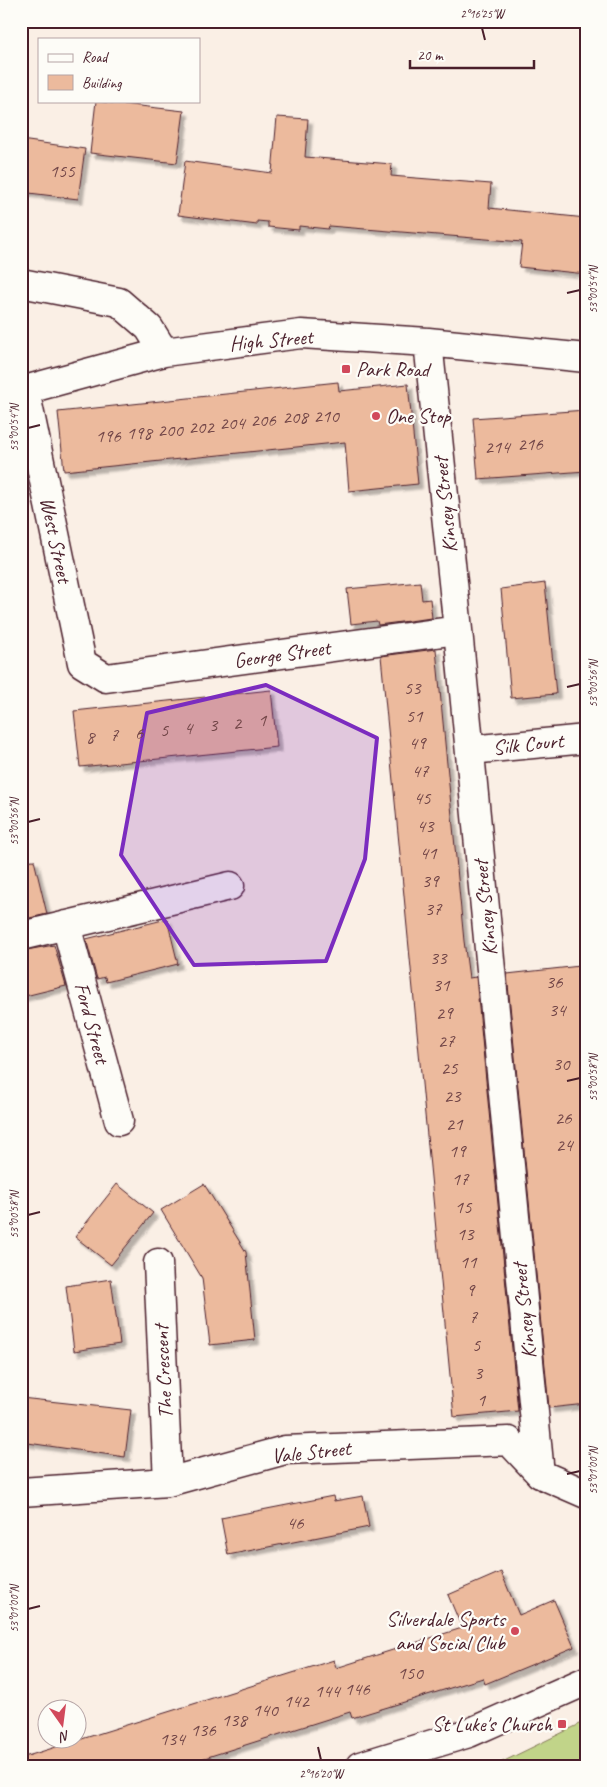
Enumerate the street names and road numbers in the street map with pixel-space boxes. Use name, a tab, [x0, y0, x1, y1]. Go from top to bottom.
street label: High Street	[228, 323, 316, 357]
street label: Kinsey Street	[427, 453, 463, 554]
street label: West Street	[34, 495, 78, 587]
street label: George Street	[232, 634, 334, 674]
street label: Silk Court	[491, 727, 567, 761]
street label: Kinsey Street	[467, 856, 503, 957]
street label: Ford Street	[69, 980, 116, 1068]
street label: Kinsey Street	[506, 1259, 542, 1360]
street label: The Crescent	[147, 1321, 178, 1420]
street label: Vale Street	[270, 1435, 354, 1469]

